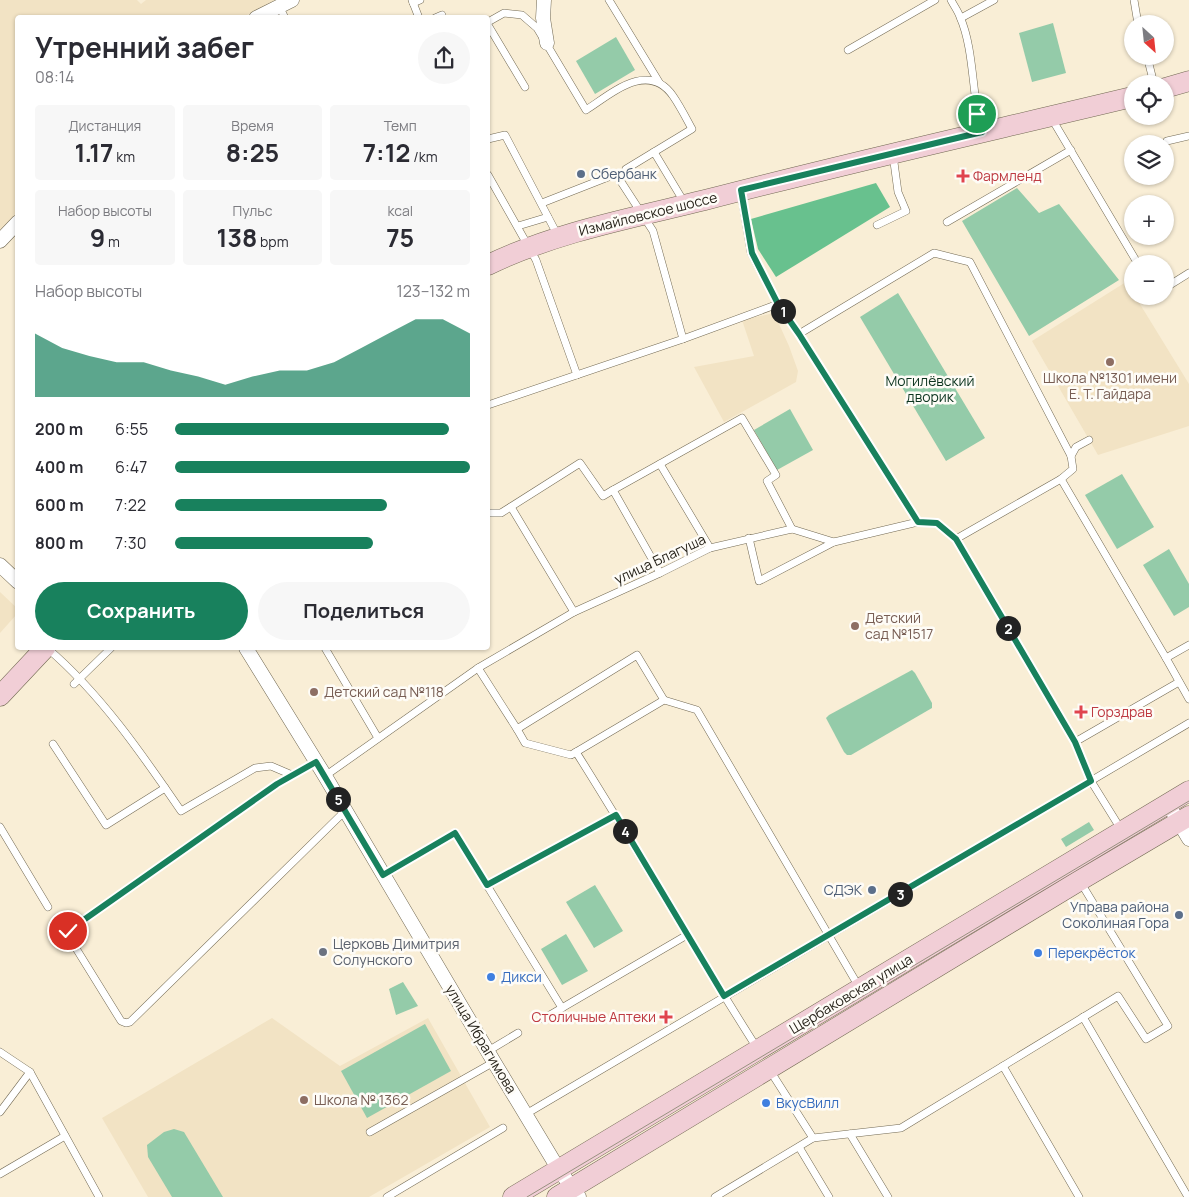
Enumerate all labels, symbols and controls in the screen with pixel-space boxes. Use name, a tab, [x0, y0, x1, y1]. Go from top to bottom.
north arrow	[1124, 15, 1174, 65]
map controls	[1124, 15, 1174, 305]
text: Утренний забег	[35, 28, 254, 66]
button: share	[418, 32, 470, 84]
text: 08:14	[35, 66, 75, 88]
button: locate	[1124, 75, 1174, 125]
pin	[956, 93, 998, 135]
icon: arrive	[963, 100, 991, 128]
text: Дистанция	[68, 116, 141, 135]
text: Время	[231, 116, 274, 135]
text: Темп	[384, 116, 417, 135]
text: 1.17	[75, 135, 113, 170]
text: 8:25	[226, 135, 279, 170]
text: 7:12	[363, 135, 411, 170]
button: layers	[1124, 135, 1174, 185]
text: km	[113, 147, 135, 166]
text: /km	[411, 147, 438, 166]
place label: Сбербанк	[591, 164, 658, 183]
place label: Фармленд	[973, 166, 1042, 185]
marker: Сбербанк	[575, 168, 587, 180]
marker: Фармленд	[957, 170, 969, 182]
street label: Измайловское шоссе	[577, 187, 719, 240]
button: +	[1124, 195, 1174, 245]
text: Набор высоты	[58, 201, 152, 220]
text: Пульс	[232, 201, 273, 220]
text: kcal	[387, 201, 413, 220]
text: 9	[90, 220, 105, 255]
text: 138	[216, 220, 257, 255]
text: 75	[386, 220, 414, 255]
text: m	[105, 232, 120, 251]
text: bpm	[257, 232, 289, 251]
button: −	[1124, 255, 1174, 305]
text: Набор высоты	[35, 280, 142, 302]
text: 123–132 m	[396, 280, 470, 302]
pin: 1	[770, 298, 796, 324]
text: 1	[780, 302, 787, 321]
marker: Школа №1301 имени Е. Т. Гайдара	[1104, 356, 1116, 368]
place label: Школа №1301 имени Е. Т. Гайдара	[1043, 368, 1177, 403]
park label: Могилёвский дворик	[886, 371, 974, 406]
text: 200 m	[35, 418, 83, 440]
text: 6:55	[115, 418, 148, 440]
text: 400 m	[35, 456, 83, 478]
text: 6:47	[115, 456, 147, 478]
text: 600 m	[35, 494, 84, 516]
text: 7:22	[115, 494, 146, 516]
street label: улица Благуша	[611, 529, 709, 588]
text: 800 m	[35, 532, 83, 554]
text: 7:30	[115, 532, 146, 554]
button: Сохранить	[35, 582, 248, 640]
button: Поделиться	[258, 582, 470, 640]
place label: Детский сад №1517	[865, 608, 933, 643]
pin: 2	[996, 616, 1020, 640]
text: 2	[1004, 619, 1013, 638]
marker: Детский сад №1517	[849, 620, 861, 632]
place label: Детский сад №118	[324, 682, 444, 701]
marker: Детский сад №118	[308, 686, 320, 698]
place label: Горздрав	[1091, 702, 1153, 721]
marker: Горздрав	[1075, 706, 1087, 718]
pin: 5	[326, 786, 350, 812]
text: 5	[334, 790, 343, 809]
pin: 4	[612, 818, 638, 844]
text: 4	[621, 822, 630, 841]
place label: СДЭК	[824, 880, 863, 899]
pin: 3	[888, 882, 912, 906]
marker: СДЭК	[866, 884, 878, 896]
text: 3	[896, 885, 905, 904]
place label: Управа района Соколиная Гора	[1062, 897, 1169, 932]
marker: Управа района Соколиная Гора	[1173, 909, 1185, 921]
pin	[47, 910, 89, 952]
icon: check	[54, 917, 82, 945]
place label: Церковь Димитрия Солунского	[333, 934, 459, 969]
place label: Перекрёсток	[1048, 943, 1137, 962]
marker: Церковь Димитрия Солунского	[317, 946, 329, 958]
marker: Перекрёсток	[1032, 947, 1044, 959]
street label: Щербаковская улица	[786, 949, 916, 1038]
place label: Дикси	[501, 967, 542, 986]
marker: Дикси	[485, 971, 497, 983]
street label: улица Ибрагимова	[441, 981, 521, 1097]
place label: Столичные Аптеки	[531, 1007, 656, 1026]
marker: Столичные Аптеки	[660, 1011, 672, 1023]
place label: Школа № 1362	[314, 1090, 409, 1109]
place label: ВкусВилл	[776, 1093, 839, 1112]
marker: Школа № 1362	[298, 1094, 310, 1106]
marker: ВкусВилл	[760, 1097, 772, 1109]

